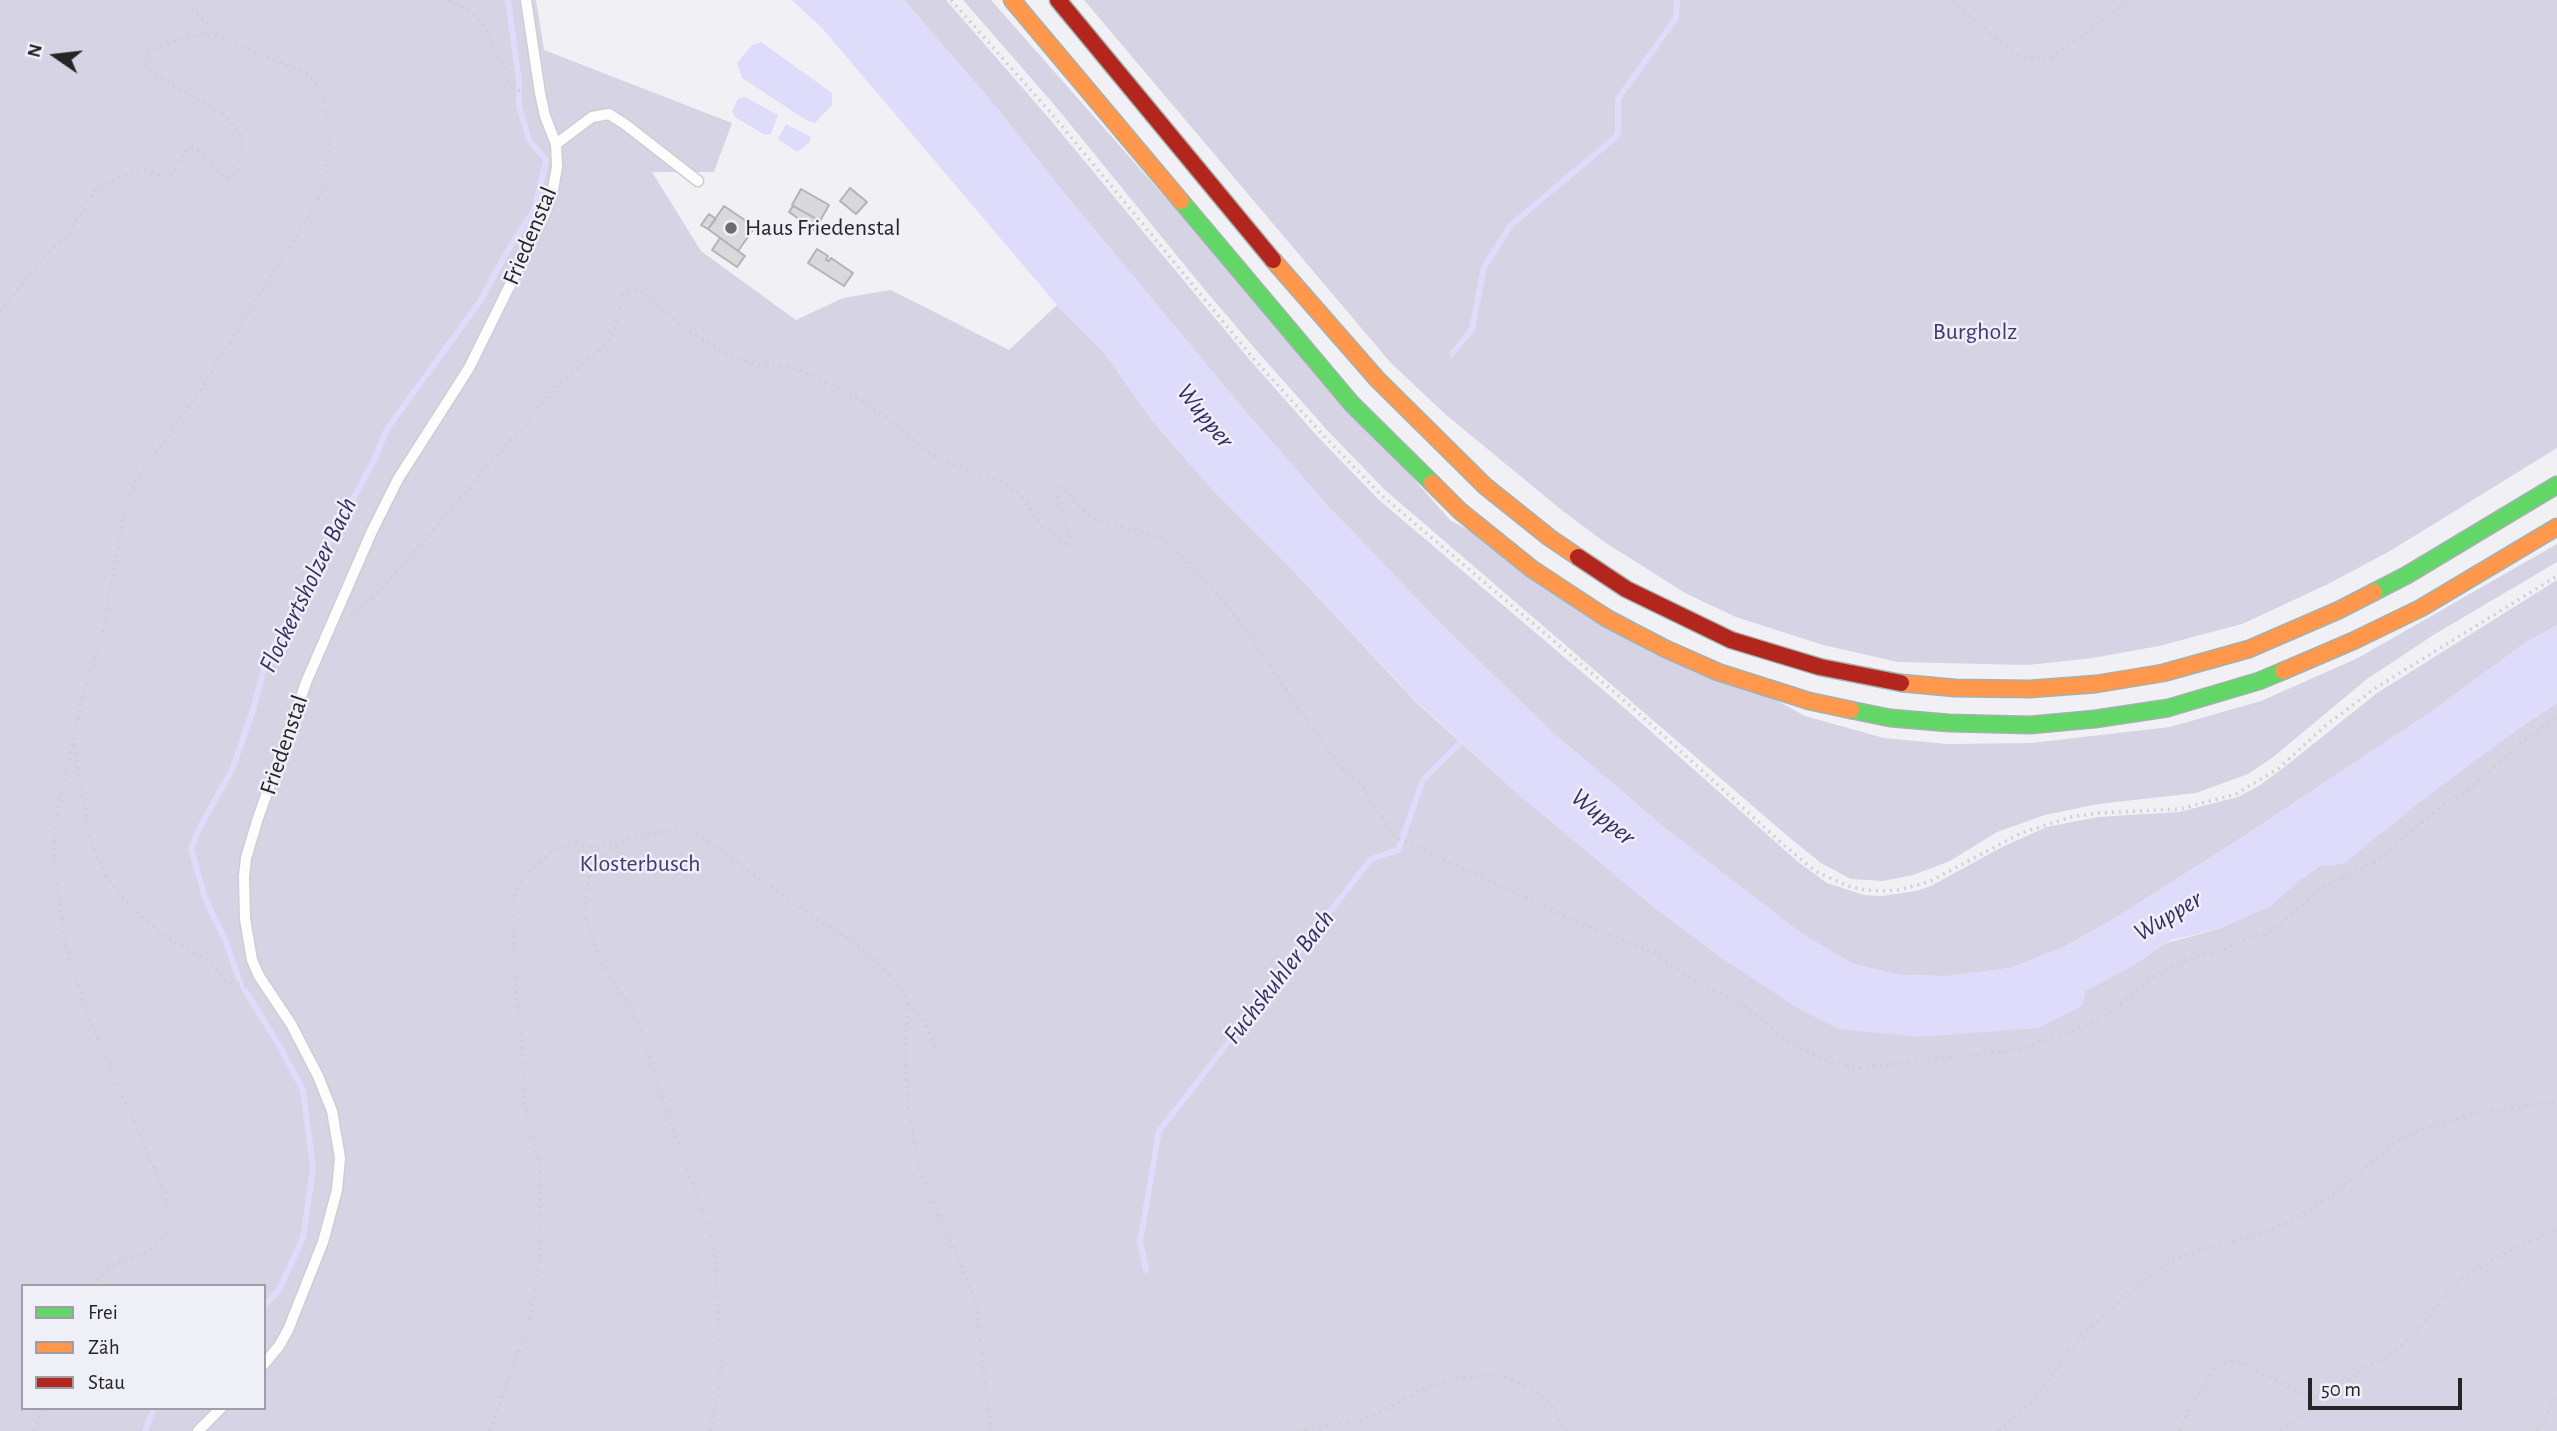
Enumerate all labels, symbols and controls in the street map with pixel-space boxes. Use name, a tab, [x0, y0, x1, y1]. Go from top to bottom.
north arrow	[21, 21, 91, 91]
text: N	[24, 42, 46, 60]
street label: Friedenstal	[497, 183, 563, 289]
place label: Haus Friedenstal	[745, 214, 901, 242]
marker: Haus Friedenstal	[723, 220, 739, 236]
park label: Burgholz	[1933, 318, 2017, 346]
water label: Wupper	[1170, 377, 1240, 455]
water label: Flockertsholzer Bach	[252, 492, 364, 678]
street label: Friedenstal	[254, 691, 314, 799]
water label: Wupper	[1564, 782, 1642, 852]
park label: Klosterbusch	[579, 850, 701, 878]
water label: Wupper	[2128, 884, 2208, 948]
water label: Fuchskuhler Bach	[1217, 904, 1341, 1050]
legend	[21, 1284, 266, 1410]
text: Frei	[88, 1302, 118, 1323]
text: Zäh	[88, 1337, 120, 1358]
scale bar	[2312, 1364, 2466, 1408]
text: Stau	[88, 1372, 125, 1393]
text: 50 m	[2321, 1379, 2361, 1400]

